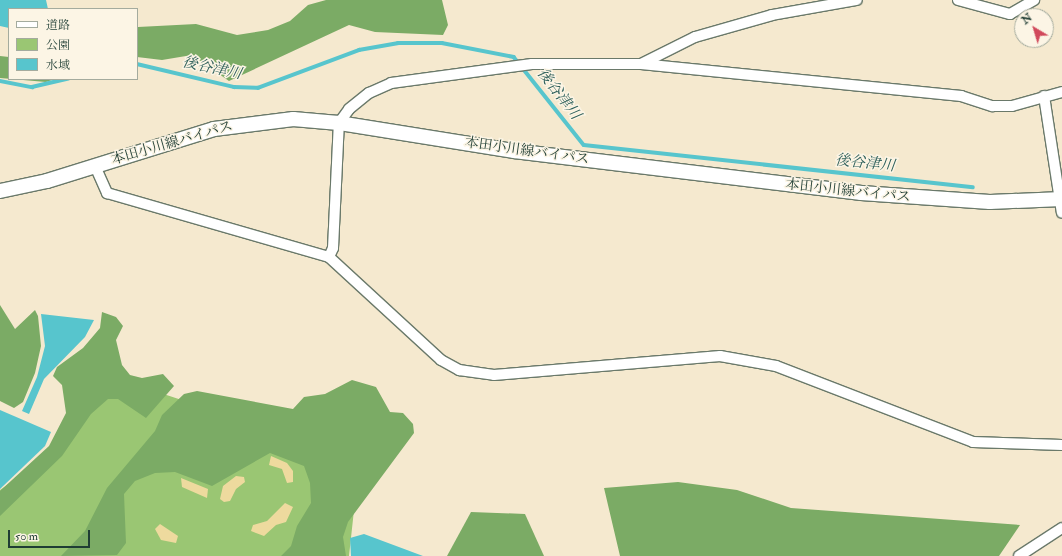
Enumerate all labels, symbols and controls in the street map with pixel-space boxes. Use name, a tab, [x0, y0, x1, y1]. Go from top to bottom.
legend	[8, 8, 138, 80]
north arrow	[1014, 8, 1054, 48]
text: N	[1019, 11, 1035, 27]
text: 道路	[46, 18, 70, 33]
text: 公園	[46, 38, 70, 53]
water label: 後谷津川	[181, 53, 243, 83]
text: 水域	[46, 58, 70, 73]
water label: 後谷津川	[533, 65, 585, 123]
street label: 本田小川線バイパス	[109, 118, 235, 168]
street label: 本田小川線バイパス	[463, 134, 591, 168]
water label: 後谷津川	[834, 151, 896, 175]
street label: 本田小川線バイパス	[784, 176, 912, 206]
scale bar	[10, 522, 92, 548]
text: 50 m	[15, 529, 38, 544]

